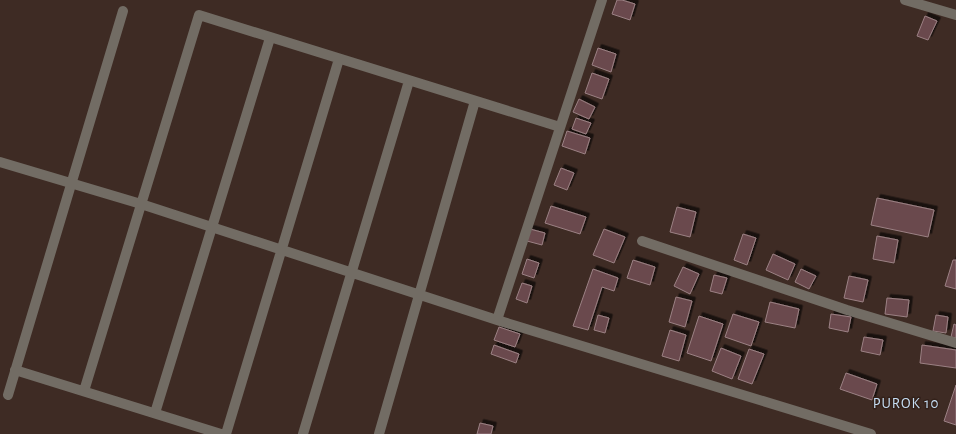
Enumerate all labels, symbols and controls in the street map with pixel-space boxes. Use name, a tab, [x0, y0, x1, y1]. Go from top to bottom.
district label: PUROK 10	[873, 396, 939, 411]

